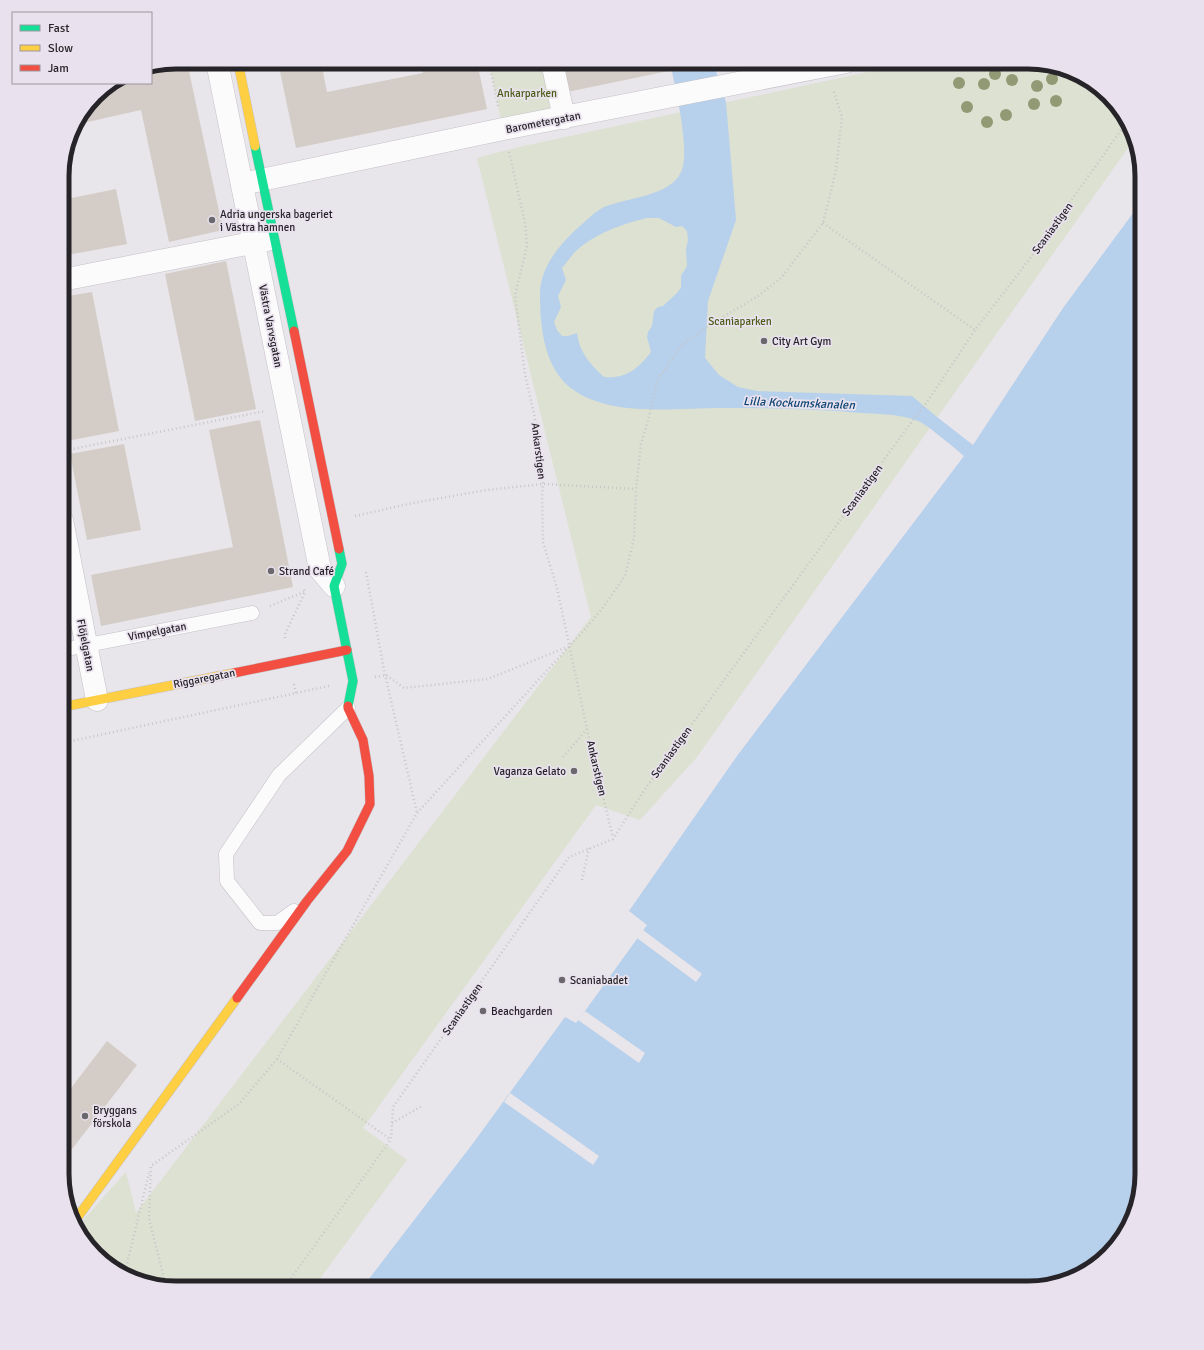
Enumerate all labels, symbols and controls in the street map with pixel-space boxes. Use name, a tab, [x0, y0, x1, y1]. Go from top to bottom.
legend	[12, 12, 152, 84]
text: Fast	[48, 21, 69, 36]
text: Slow	[48, 41, 73, 56]
text: Jam	[48, 61, 69, 76]
park label: Ankarparken	[497, 87, 557, 100]
street label: Barometergatan	[505, 109, 582, 136]
street label: Scaniastigen	[1029, 200, 1075, 257]
place label: Adria ungerska bageriet i Västra hamnen	[220, 208, 333, 234]
marker: Adria ungerska bageriet i Västra hamnen	[207, 215, 217, 225]
street label: Västra Varvsgatan	[256, 283, 285, 369]
park label: Scaniaparken	[708, 315, 772, 328]
place label: City Art Gym	[772, 335, 831, 348]
marker: City Art Gym	[759, 336, 769, 346]
water label: Lilla Kockumskanalen	[743, 394, 856, 413]
street label: Ankarstigen	[529, 422, 548, 480]
street label: Scaniastigen	[839, 462, 885, 519]
place label: Strand Café	[279, 565, 334, 578]
marker: Strand Café	[266, 566, 276, 576]
street label: Flöjelgatan	[74, 618, 97, 672]
street label: Vimpelgatan	[127, 619, 187, 644]
street label: Riggaregatan	[172, 666, 236, 691]
street label: Scaniastigen	[648, 724, 694, 781]
street label: Ankarstigen	[584, 739, 609, 797]
place label: Vaganza Gelato	[494, 765, 566, 778]
marker: Vaganza Gelato	[569, 766, 579, 776]
place label: Scaniabadet	[570, 974, 628, 987]
marker: Scaniabadet	[557, 975, 567, 985]
street label: Scaniastigen	[440, 981, 485, 1038]
place label: Beachgarden	[491, 1005, 553, 1018]
marker: Beachgarden	[478, 1006, 488, 1016]
place label: Bryggans förskola	[93, 1104, 137, 1130]
marker: Bryggans förskola	[80, 1111, 90, 1121]

